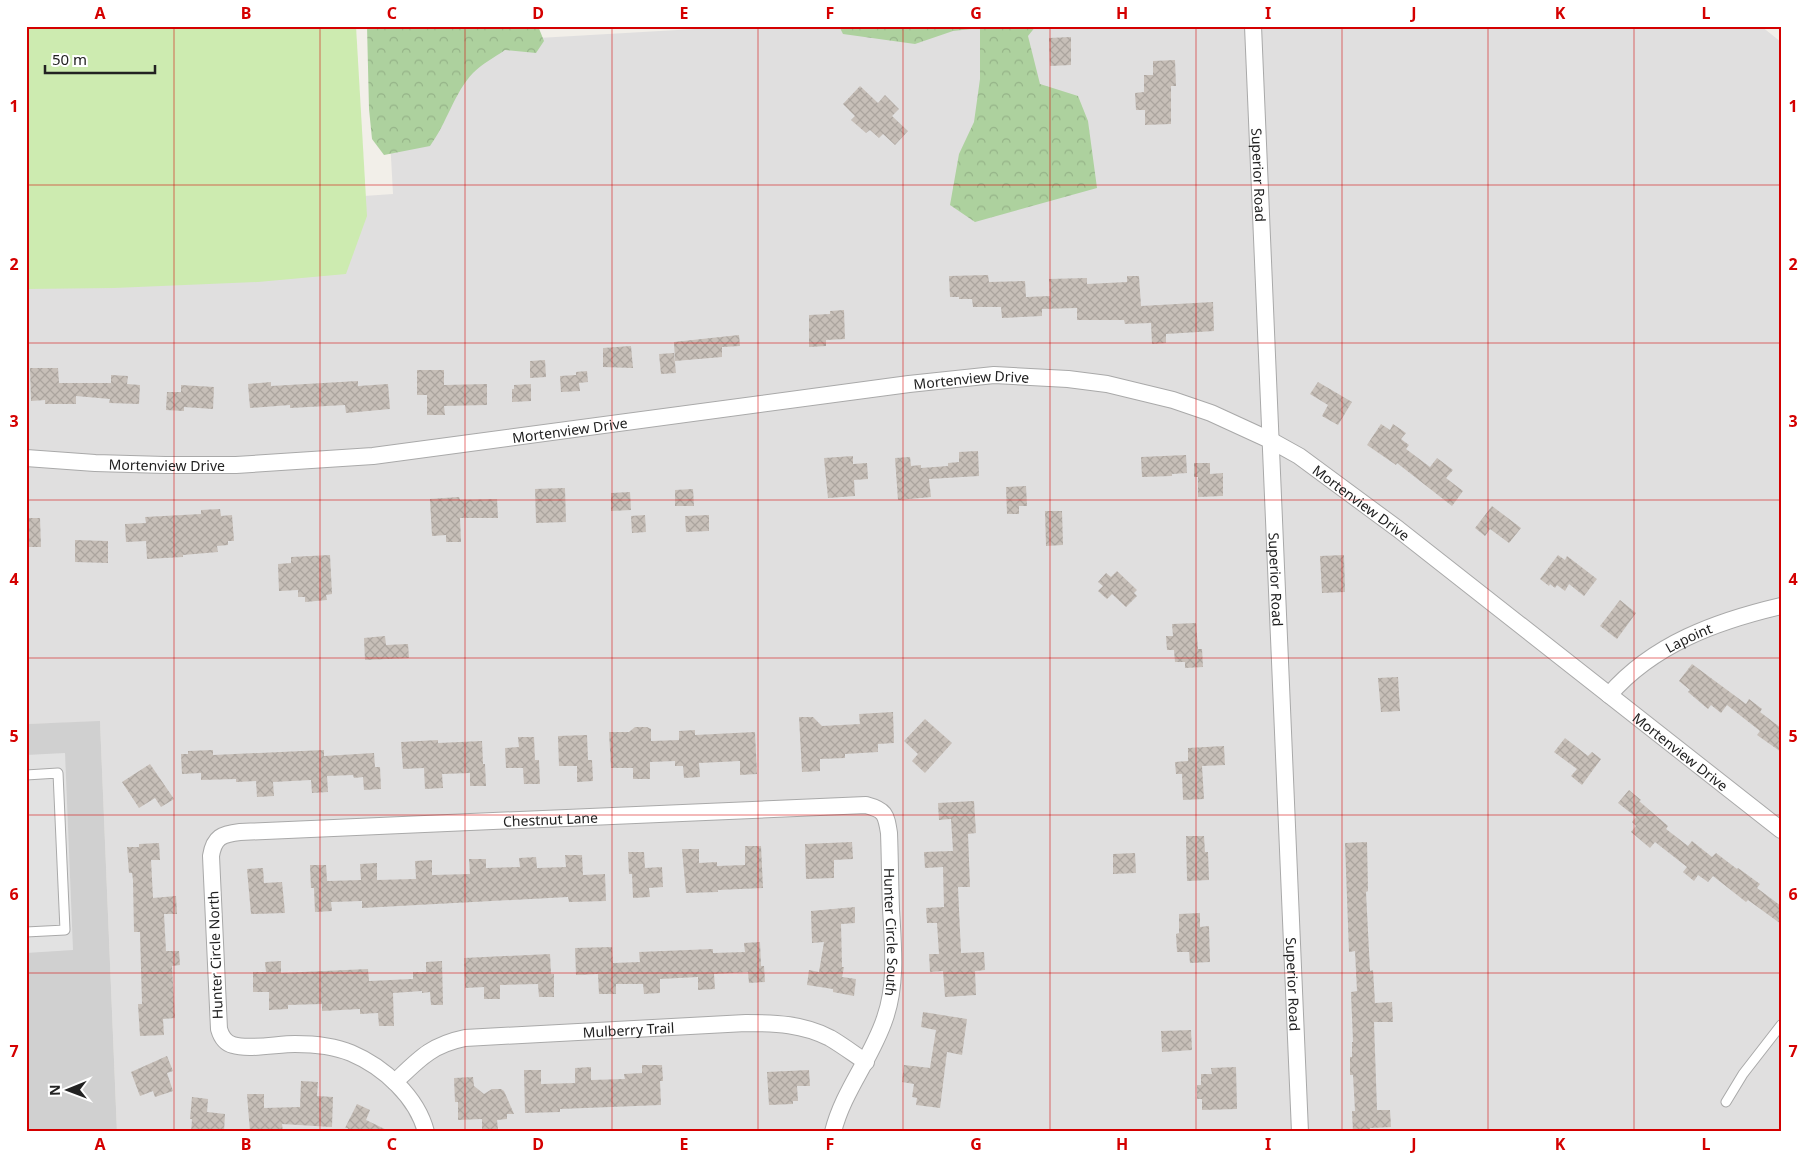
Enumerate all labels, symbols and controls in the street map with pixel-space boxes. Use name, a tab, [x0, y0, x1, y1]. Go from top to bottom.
text: A	[94, 2, 106, 24]
text: B	[241, 2, 251, 24]
text: C	[387, 2, 397, 24]
text: D	[532, 2, 544, 24]
text: E	[680, 2, 689, 24]
text: F	[826, 2, 834, 24]
text: G	[970, 2, 982, 24]
text: H	[1116, 2, 1128, 24]
text: I	[1265, 2, 1271, 24]
text: J	[1409, 2, 1417, 24]
text: K	[1555, 2, 1566, 24]
text: L	[1702, 2, 1711, 24]
scale bar	[45, 42, 155, 74]
text: 50 m	[52, 49, 87, 69]
text: 1	[9, 95, 19, 117]
text: 1	[1788, 95, 1798, 117]
street label: Superior Road	[1248, 128, 1271, 222]
text: 2	[9, 253, 19, 275]
text: 2	[1788, 253, 1798, 275]
street label: Mortenview Drive	[912, 365, 1030, 393]
text: 3	[9, 410, 19, 432]
text: 3	[1788, 410, 1798, 432]
street label: Mortenview Drive	[511, 412, 629, 447]
street label: Mortenview Drive	[108, 454, 225, 475]
street label: Mortenview Drive	[1309, 460, 1414, 544]
street label: Superior Road	[1265, 532, 1288, 627]
text: 4	[9, 568, 19, 590]
text: 4	[1788, 568, 1798, 590]
street label: Lapoint	[1661, 618, 1714, 656]
street label: Mortenview Drive	[1629, 708, 1732, 795]
text: 5	[9, 725, 19, 747]
text: 5	[1788, 725, 1798, 747]
street label: Chestnut Lane	[503, 807, 598, 830]
street label: Hunter Circle South	[880, 868, 903, 997]
text: 6	[9, 883, 19, 905]
text: 6	[1788, 883, 1798, 905]
street label: Hunter Circle North	[203, 890, 227, 1020]
street label: Superior Road	[1282, 937, 1305, 1031]
street label: Mulberry Trail	[582, 1017, 675, 1041]
text: 7	[9, 1040, 19, 1062]
text: 7	[1788, 1040, 1798, 1062]
north arrow	[42, 1066, 92, 1116]
text: N	[45, 1084, 64, 1096]
text: A	[94, 1133, 106, 1155]
text: B	[241, 1133, 251, 1155]
text: C	[387, 1133, 397, 1155]
text: D	[532, 1133, 544, 1155]
text: E	[680, 1133, 689, 1155]
text: F	[826, 1133, 834, 1155]
text: G	[970, 1133, 982, 1155]
text: H	[1116, 1133, 1128, 1155]
text: I	[1265, 1133, 1271, 1155]
text: J	[1409, 1133, 1417, 1155]
text: K	[1555, 1133, 1566, 1155]
text: L	[1702, 1133, 1711, 1155]

